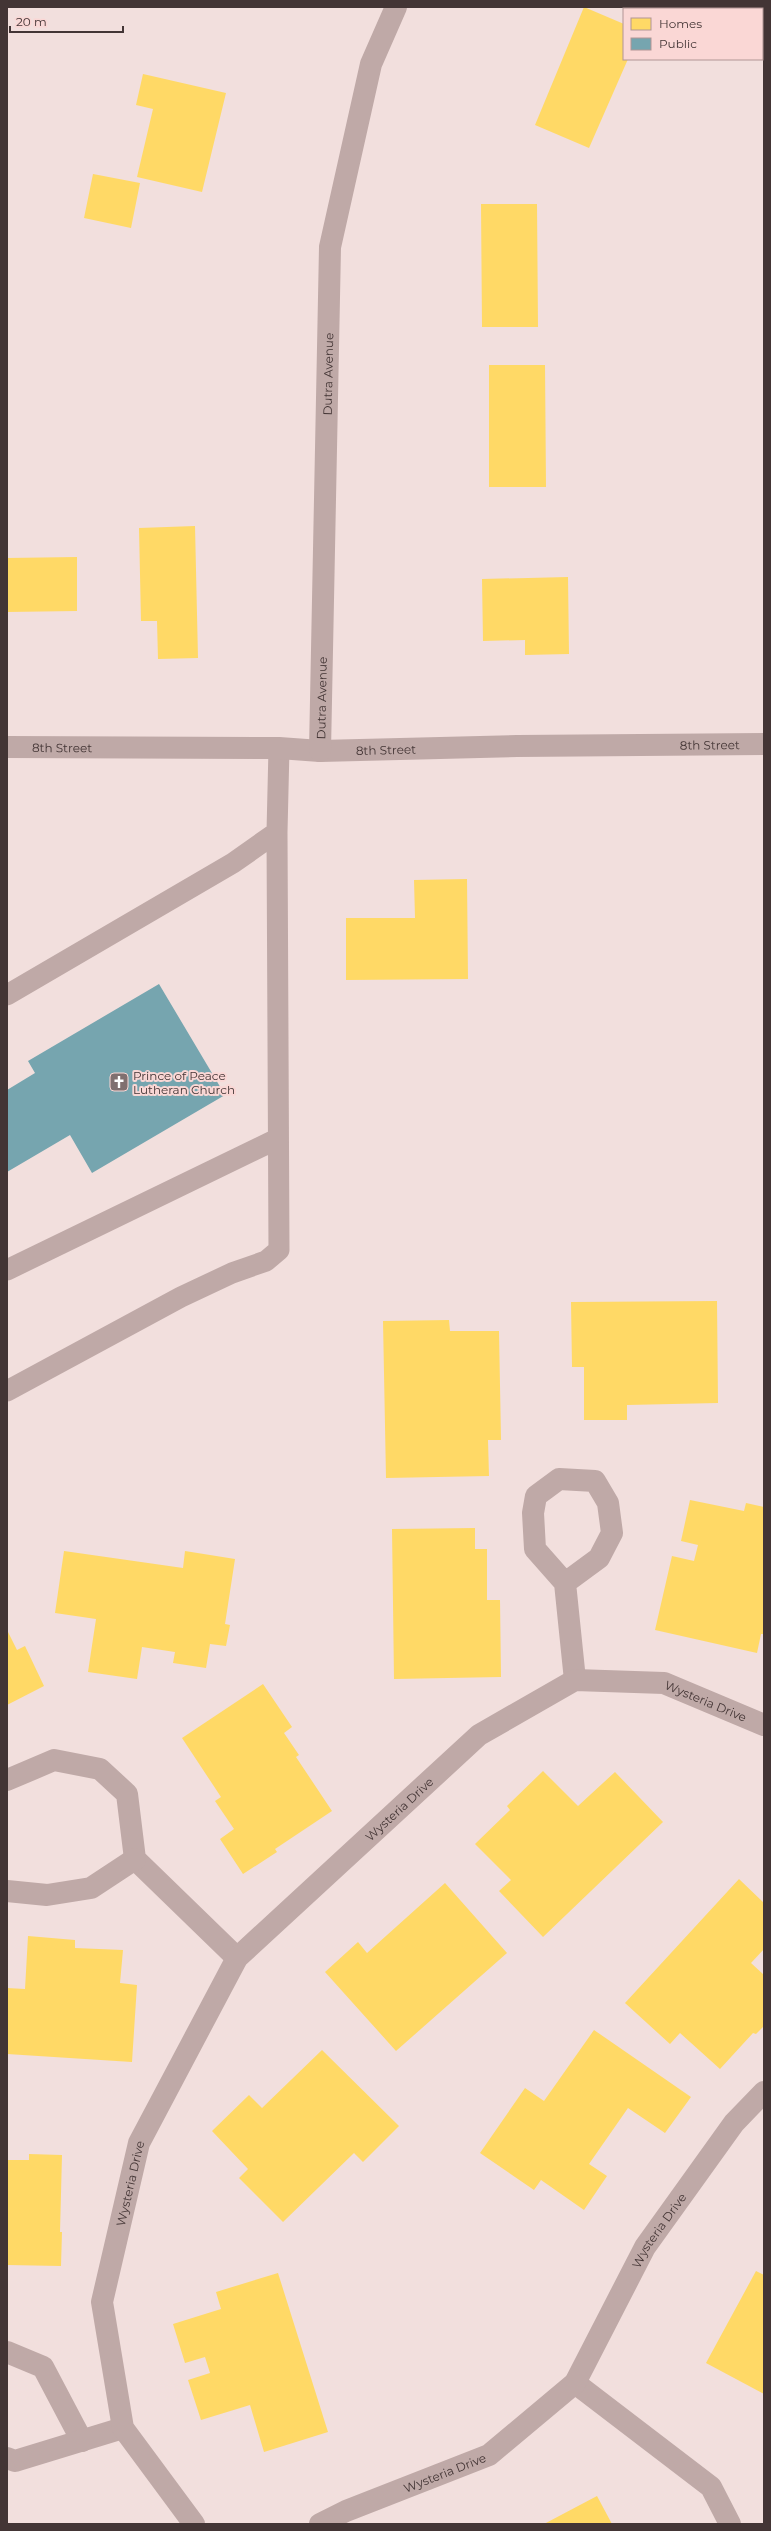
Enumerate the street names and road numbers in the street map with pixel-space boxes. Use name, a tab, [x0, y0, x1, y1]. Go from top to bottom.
street label: Dutra Avenue	[319, 333, 336, 416]
street label: Dutra Avenue	[313, 656, 329, 740]
street label: 8th Street	[680, 737, 740, 752]
street label: 8th Street	[32, 740, 92, 755]
street label: 8th Street	[356, 741, 416, 758]
street label: Wysteria Drive	[663, 1677, 749, 1724]
street label: Wysteria Drive	[362, 1774, 436, 1844]
street label: Wysteria Drive	[112, 2139, 147, 2227]
street label: Wysteria Drive	[628, 2190, 689, 2270]
street label: Wysteria Drive	[401, 2449, 488, 2495]

